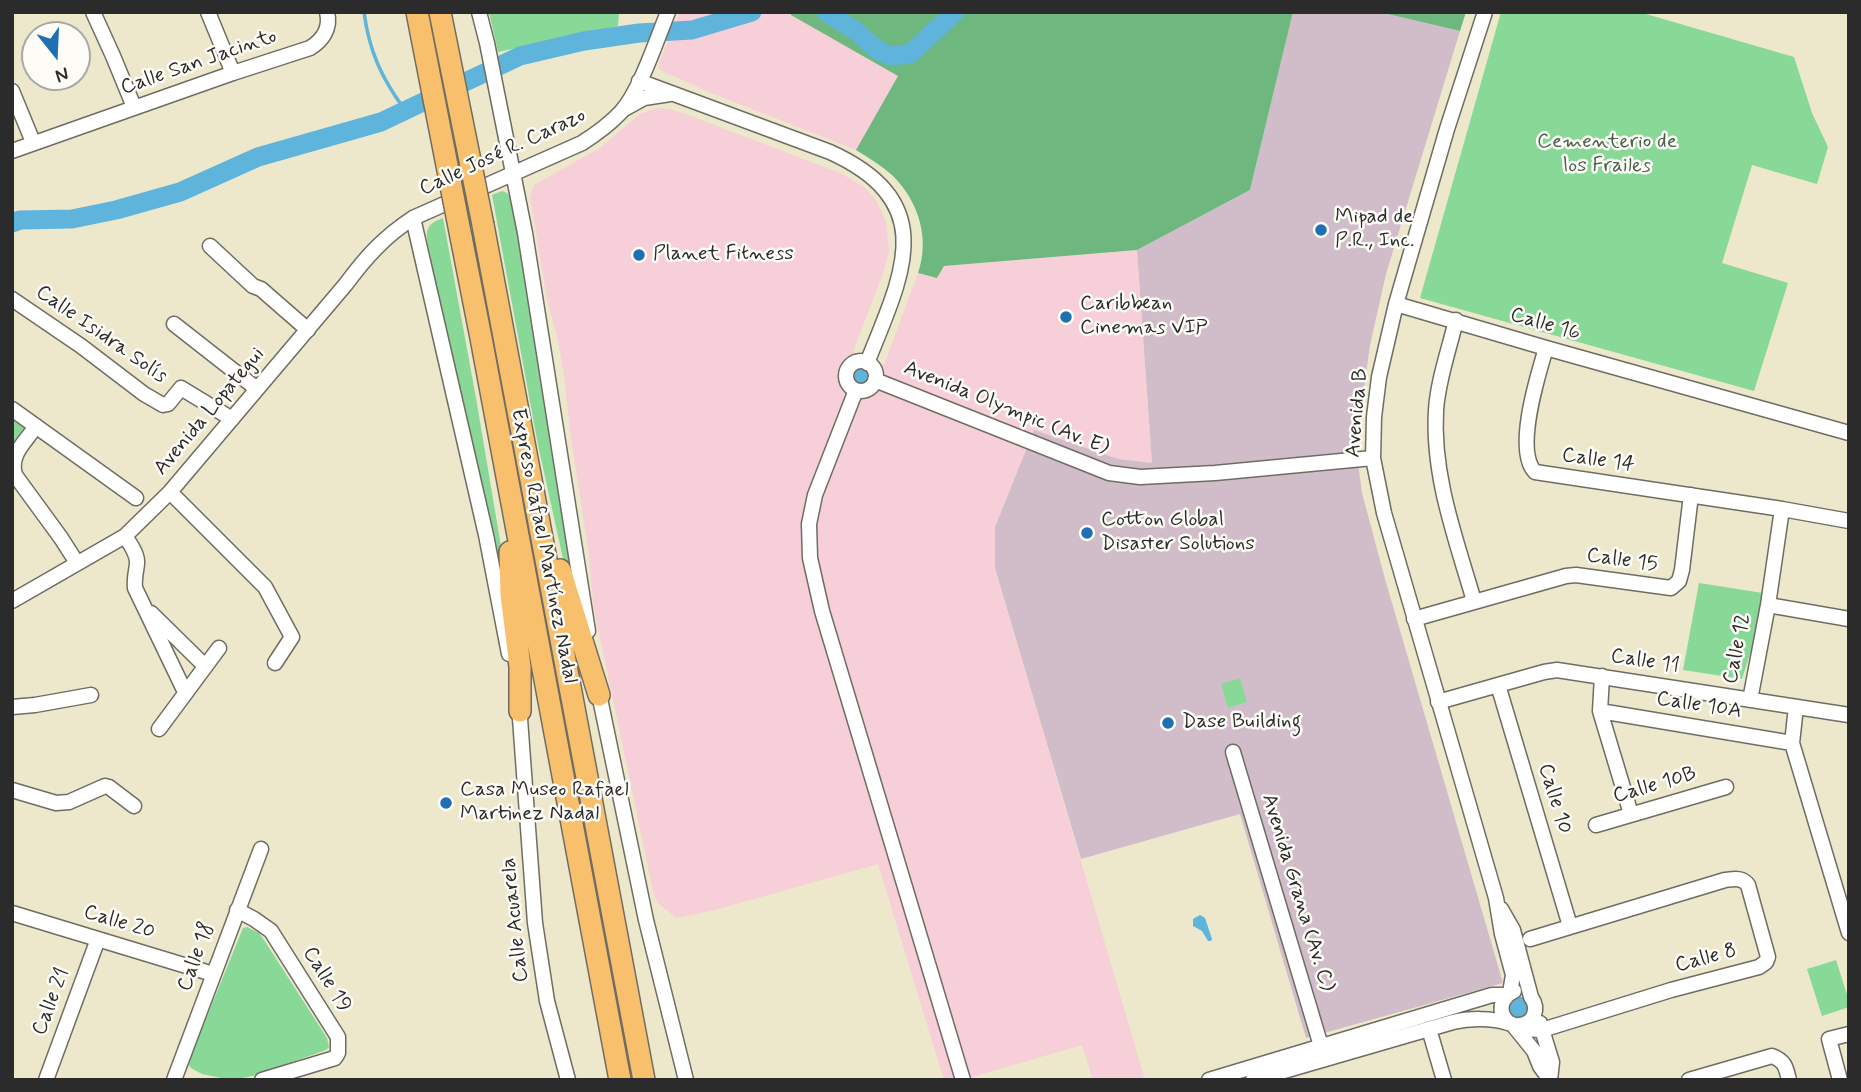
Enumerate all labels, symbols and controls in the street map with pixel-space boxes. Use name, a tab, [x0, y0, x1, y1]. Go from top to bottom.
north arrow	[21, 21, 91, 91]
street label: Calle San Jacinto	[118, 24, 280, 102]
text: N	[52, 61, 72, 88]
street label: Calle José R. Carazo	[416, 103, 590, 203]
park label: Cementerio de los Frailes	[1537, 130, 1677, 180]
place label: Mipad de P.R., Inc.	[1335, 205, 1414, 255]
marker: Mipad de P.R., Inc.	[1313, 222, 1329, 238]
place label: Planet Fitness	[653, 242, 794, 268]
marker: Planet Fitness	[631, 247, 647, 263]
street label: Calle Isidra Solís	[30, 280, 172, 390]
place label: Caribbean Cinemas VIP	[1080, 292, 1208, 342]
street label: Calle 16	[1507, 303, 1583, 347]
marker: Caribbean Cinemas VIP	[1058, 309, 1074, 325]
street label: Avenida Lopategui	[149, 343, 271, 481]
street label: Avenida Olympic (Av. E)	[900, 356, 1112, 462]
street label: Avenida B	[1342, 367, 1374, 459]
street label: Expreso Rafael Martínez Nadal	[504, 406, 582, 686]
street label: Calle 14	[1560, 443, 1636, 479]
place label: Cotton Global Disaster Solutions	[1101, 508, 1255, 558]
marker: Cotton Global Disaster Solutions	[1079, 525, 1095, 541]
street label: Calle 15	[1585, 544, 1659, 578]
street label: Calle 12	[1719, 612, 1757, 686]
street label: Calle 11	[1609, 644, 1681, 680]
street label: Calle 10A	[1655, 687, 1743, 725]
place label: Dase Building	[1182, 710, 1301, 736]
marker: Dase Building	[1160, 715, 1176, 731]
street label: Calle 10	[1531, 761, 1577, 837]
street label: Calle 10B	[1610, 762, 1700, 810]
place label: Casa Museo Rafael Martinez Nadal	[460, 778, 629, 828]
street label: Avenida Grana (Av. C)	[1255, 791, 1339, 995]
marker: Casa Museo Rafael Martinez Nadal	[438, 795, 454, 811]
street label: Calle Acuarela	[497, 856, 535, 984]
street label: Calle 20	[80, 900, 158, 946]
street label: Calle 18	[173, 919, 221, 995]
street label: Calle 8	[1672, 939, 1740, 979]
street label: Calle 19	[296, 942, 356, 1018]
street label: Calle 21	[28, 965, 76, 1039]

